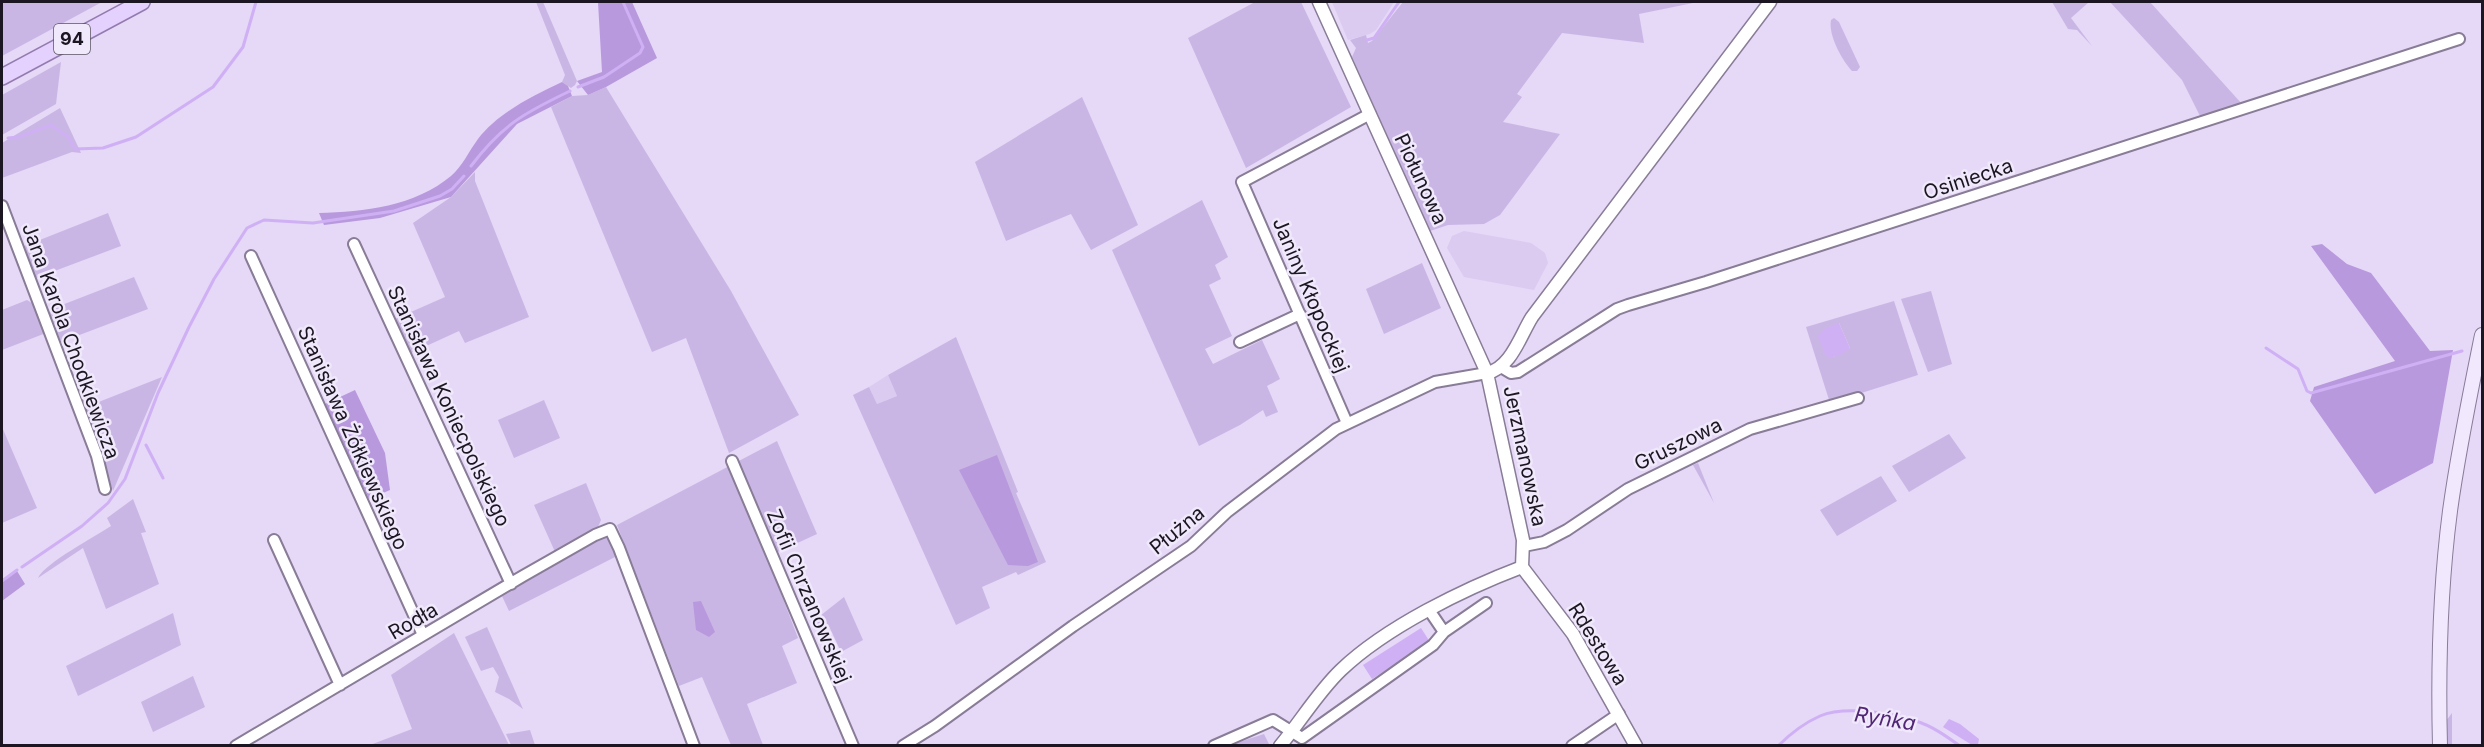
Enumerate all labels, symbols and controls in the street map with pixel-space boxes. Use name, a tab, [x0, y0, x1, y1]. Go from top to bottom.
road number: 94	[54, 24, 90, 54]
street label: Piołunowa	[1390, 130, 1452, 228]
street label: Osiniecka	[1920, 153, 2016, 205]
street label: Janiny Kłopockiej	[1268, 214, 1354, 376]
street label: Jana Karola Chodkiewicza	[17, 220, 125, 462]
street label: Stanisława Koniecpolskiego	[383, 282, 515, 530]
street label: Stanisława Żółkiewskiego	[293, 322, 414, 554]
street label: Jerzmanowska	[1498, 384, 1552, 528]
street label: Gruszowa	[1630, 412, 1726, 476]
street label: Płużna	[1145, 501, 1209, 559]
street label: Zofii Chrzanowskiej	[762, 506, 856, 686]
street label: Rodła	[384, 597, 442, 645]
street label: Rdestowa	[1563, 598, 1633, 690]
water label: Ryńka	[1853, 701, 1918, 736]

